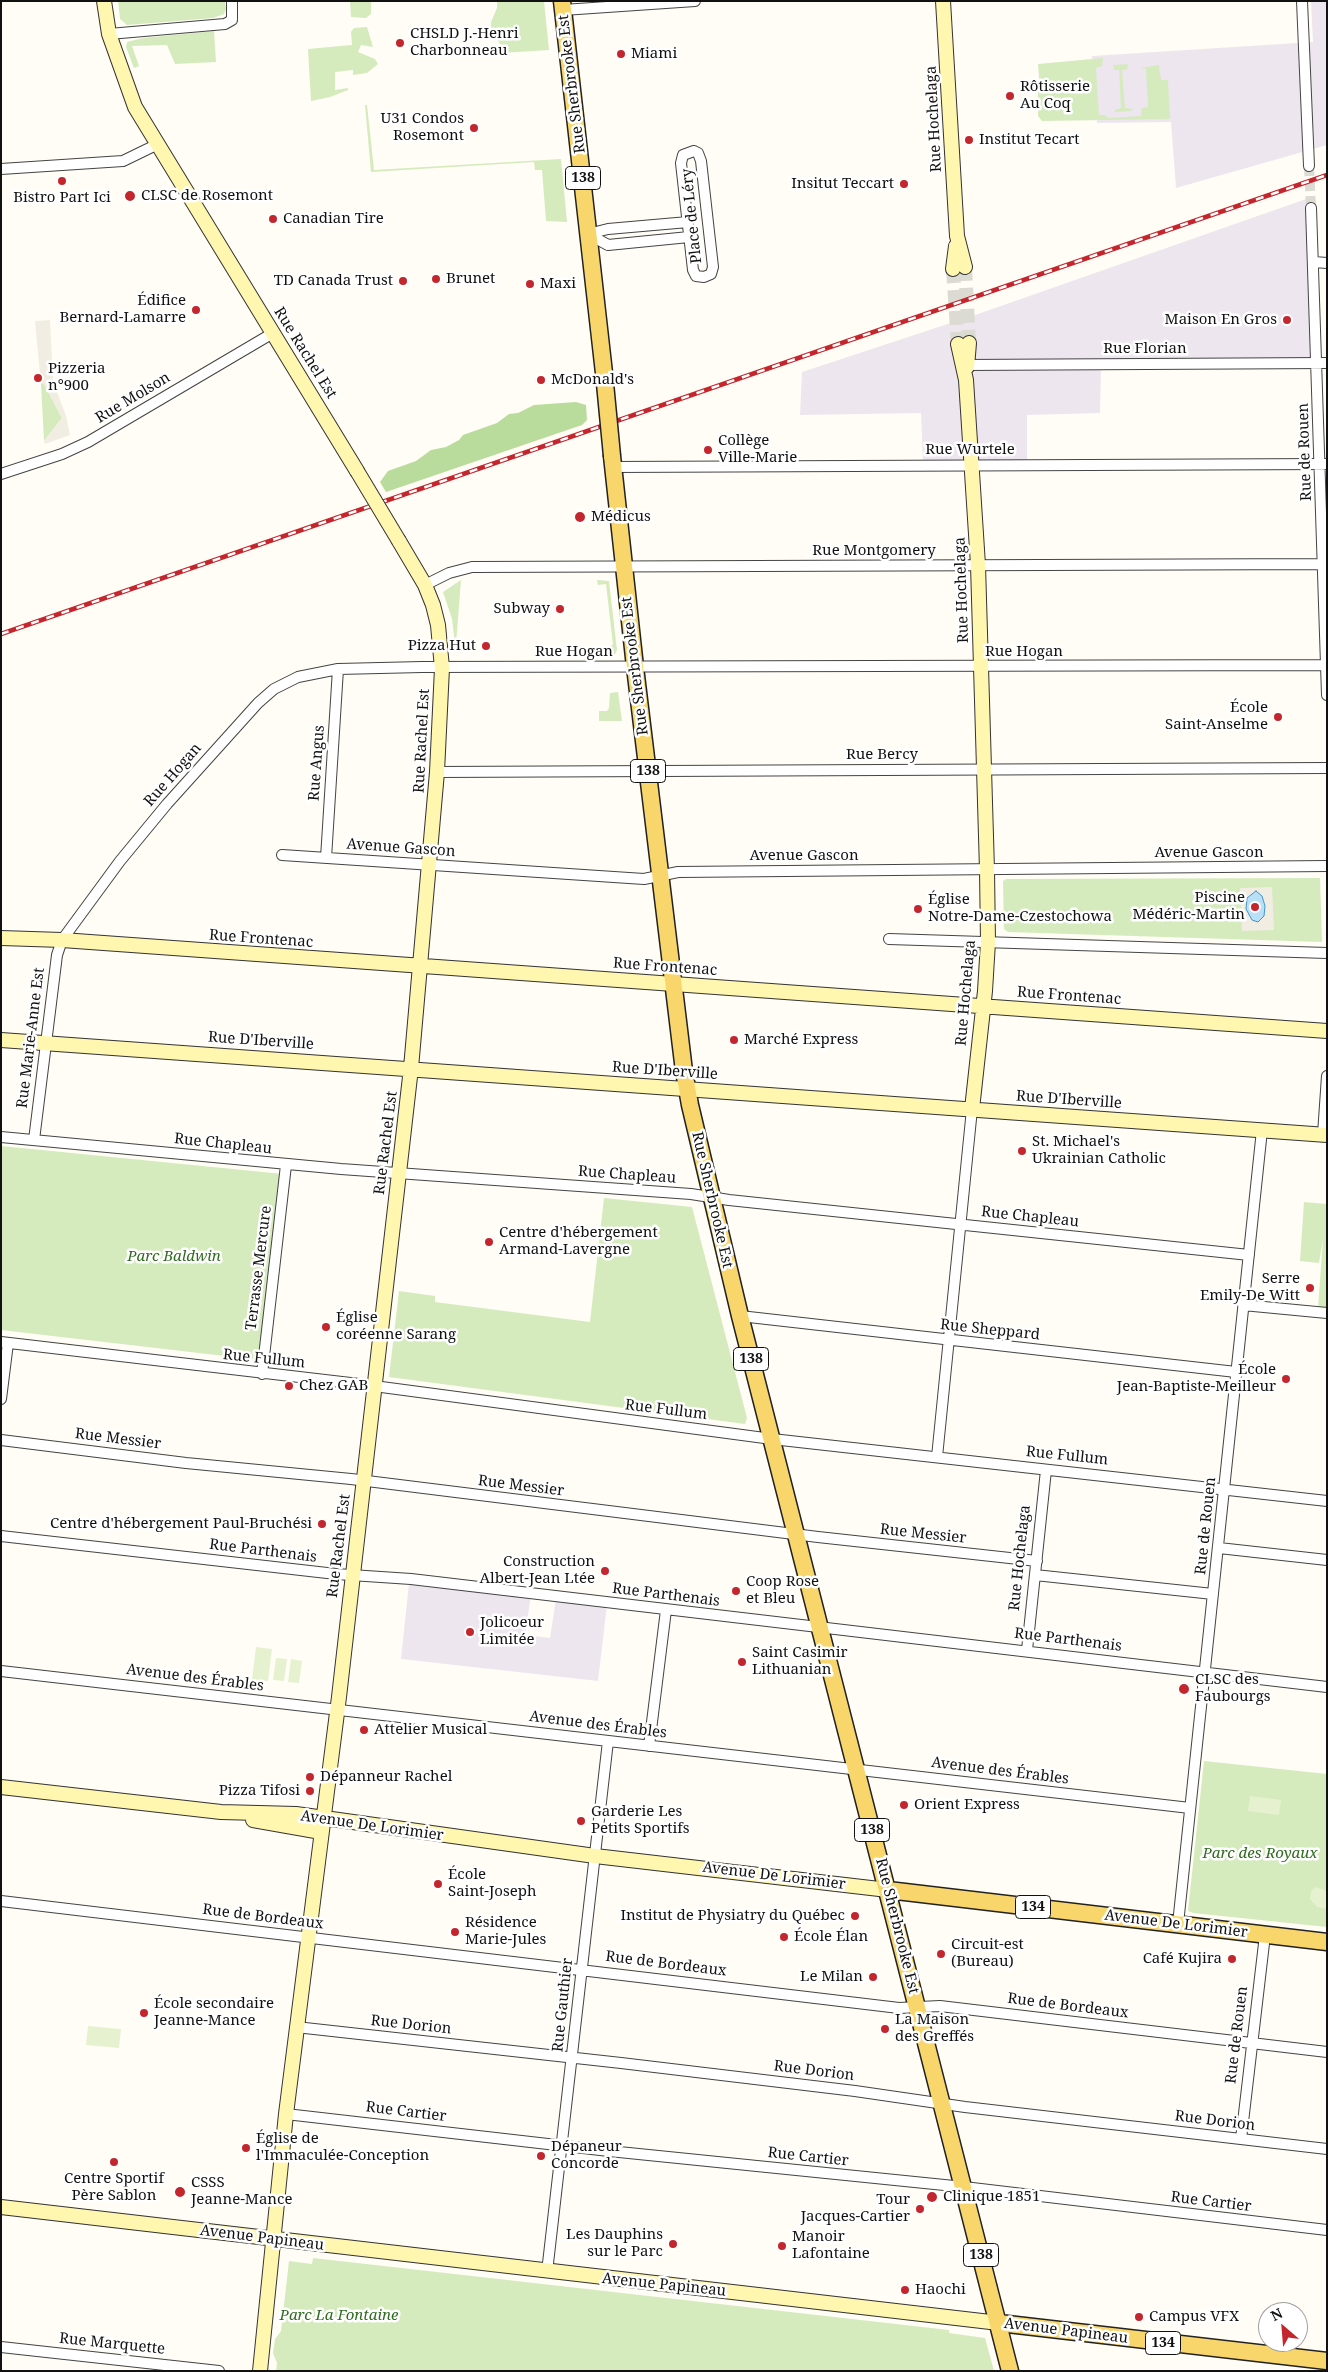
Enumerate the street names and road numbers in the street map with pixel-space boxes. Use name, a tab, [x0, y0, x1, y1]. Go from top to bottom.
street label: Rue Sherbrooke Est	[555, 14, 589, 154]
street label: Rue Hochelaga	[922, 65, 946, 173]
road number: 138	[566, 167, 600, 190]
street label: Place de Léry	[678, 168, 706, 264]
street label: Rue Rachel Est	[270, 304, 340, 402]
street label: Rue Florian	[1103, 340, 1187, 358]
street label: Rue Molson	[92, 369, 174, 427]
street label: Rue de Rouen	[1294, 403, 1316, 501]
street label: Rue Wurtele	[925, 441, 1015, 459]
street label: Rue Hochelaga	[951, 537, 973, 643]
street label: Rue Montgomery	[812, 542, 936, 560]
street label: Rue Sherbrooke Est	[618, 596, 652, 736]
street label: Rue Hogan	[535, 643, 613, 661]
street label: Rue Hogan	[985, 643, 1063, 661]
street label: Rue Rachel Est	[410, 688, 434, 794]
street label: Rue Angus	[305, 725, 329, 801]
street label: Rue Hogan	[141, 740, 205, 810]
street label: Rue Bercy	[846, 746, 918, 764]
road number: 138	[630, 759, 666, 782]
street label: Avenue Gascon	[346, 835, 456, 861]
street label: Avenue Gascon	[1154, 844, 1264, 862]
street label: Avenue Gascon	[749, 847, 859, 865]
street label: Rue Frontenac	[208, 926, 314, 952]
street label: Rue Hochelaga	[952, 939, 980, 1047]
street label: Rue Frontenac	[612, 954, 718, 980]
street label: Rue Marie-Anne Est	[13, 967, 49, 1109]
street label: Rue Frontenac	[1016, 983, 1122, 1009]
street label: Rue D'Iberville	[207, 1028, 315, 1054]
street label: Rue D'Iberville	[611, 1058, 719, 1084]
street label: Rue D'Iberville	[1015, 1087, 1123, 1113]
street label: Rue Rachel Est	[371, 1090, 401, 1196]
street label: Rue Chapleau	[173, 1130, 273, 1158]
street label: Rue Sherbrooke Est	[688, 1130, 736, 1270]
street label: Rue Chapleau	[577, 1163, 677, 1187]
street label: Rue Chapleau	[980, 1203, 1080, 1231]
street label: Terrasse Mercure	[242, 1205, 276, 1331]
street label: Rue Sheppard	[939, 1316, 1041, 1344]
street label: Rue Fullum	[222, 1346, 306, 1372]
road number: 138	[734, 1348, 768, 1370]
street label: Rue Fullum	[624, 1396, 708, 1424]
street label: Rue Messier	[74, 1425, 162, 1453]
street label: Rue Fullum	[1025, 1443, 1109, 1469]
street label: Rue Messier	[477, 1472, 565, 1500]
street label: Rue de Rouen	[1192, 1476, 1220, 1576]
street label: Rue Rachel Est	[324, 1493, 354, 1599]
street label: Rue Hochelaga	[1005, 1504, 1035, 1612]
street label: Rue Messier	[879, 1521, 967, 1547]
street label: Rue Parthenais	[208, 1535, 318, 1567]
street label: Rue Parthenais	[611, 1579, 721, 1611]
street label: Rue Parthenais	[1013, 1624, 1123, 1656]
street label: Avenue des Érables	[125, 1661, 265, 1695]
street label: Avenue des Érables	[528, 1708, 668, 1742]
street label: Avenue des Érables	[930, 1754, 1070, 1788]
street label: Avenue De Lorimier	[299, 1807, 445, 1845]
road number: 138	[854, 1818, 890, 1842]
street label: Rue Sherbrooke Est	[871, 1856, 923, 1996]
street label: Avenue De Lorimier	[701, 1858, 847, 1894]
road number: 134	[1016, 1895, 1050, 1918]
street label: Rue de Bordeaux	[201, 1901, 325, 1933]
street label: Avenue De Lorimier	[1103, 1906, 1249, 1942]
street label: Rue de Bordeaux	[604, 1948, 728, 1980]
street label: Rue Gauthier	[549, 1957, 577, 2053]
street label: Rue de Rouen	[1222, 1985, 1252, 2085]
street label: Rue de Bordeaux	[1006, 1990, 1130, 2022]
street label: Rue Dorion	[370, 2012, 452, 2038]
street label: Rue Dorion	[773, 2057, 855, 2085]
street label: Rue Cartier	[365, 2098, 447, 2126]
street label: Rue Dorion	[1174, 2107, 1256, 2135]
street label: Rue Cartier	[767, 2144, 849, 2170]
street label: Rue Cartier	[1170, 2188, 1252, 2216]
street label: Avenue Papineau	[199, 2221, 325, 2255]
road number: 138	[964, 2244, 998, 2266]
street label: Avenue Papineau	[601, 2270, 727, 2300]
street label: Avenue Papineau	[1003, 2314, 1129, 2348]
street label: Rue Marquette	[58, 2329, 166, 2359]
road number: 134	[1146, 2332, 1180, 2354]

